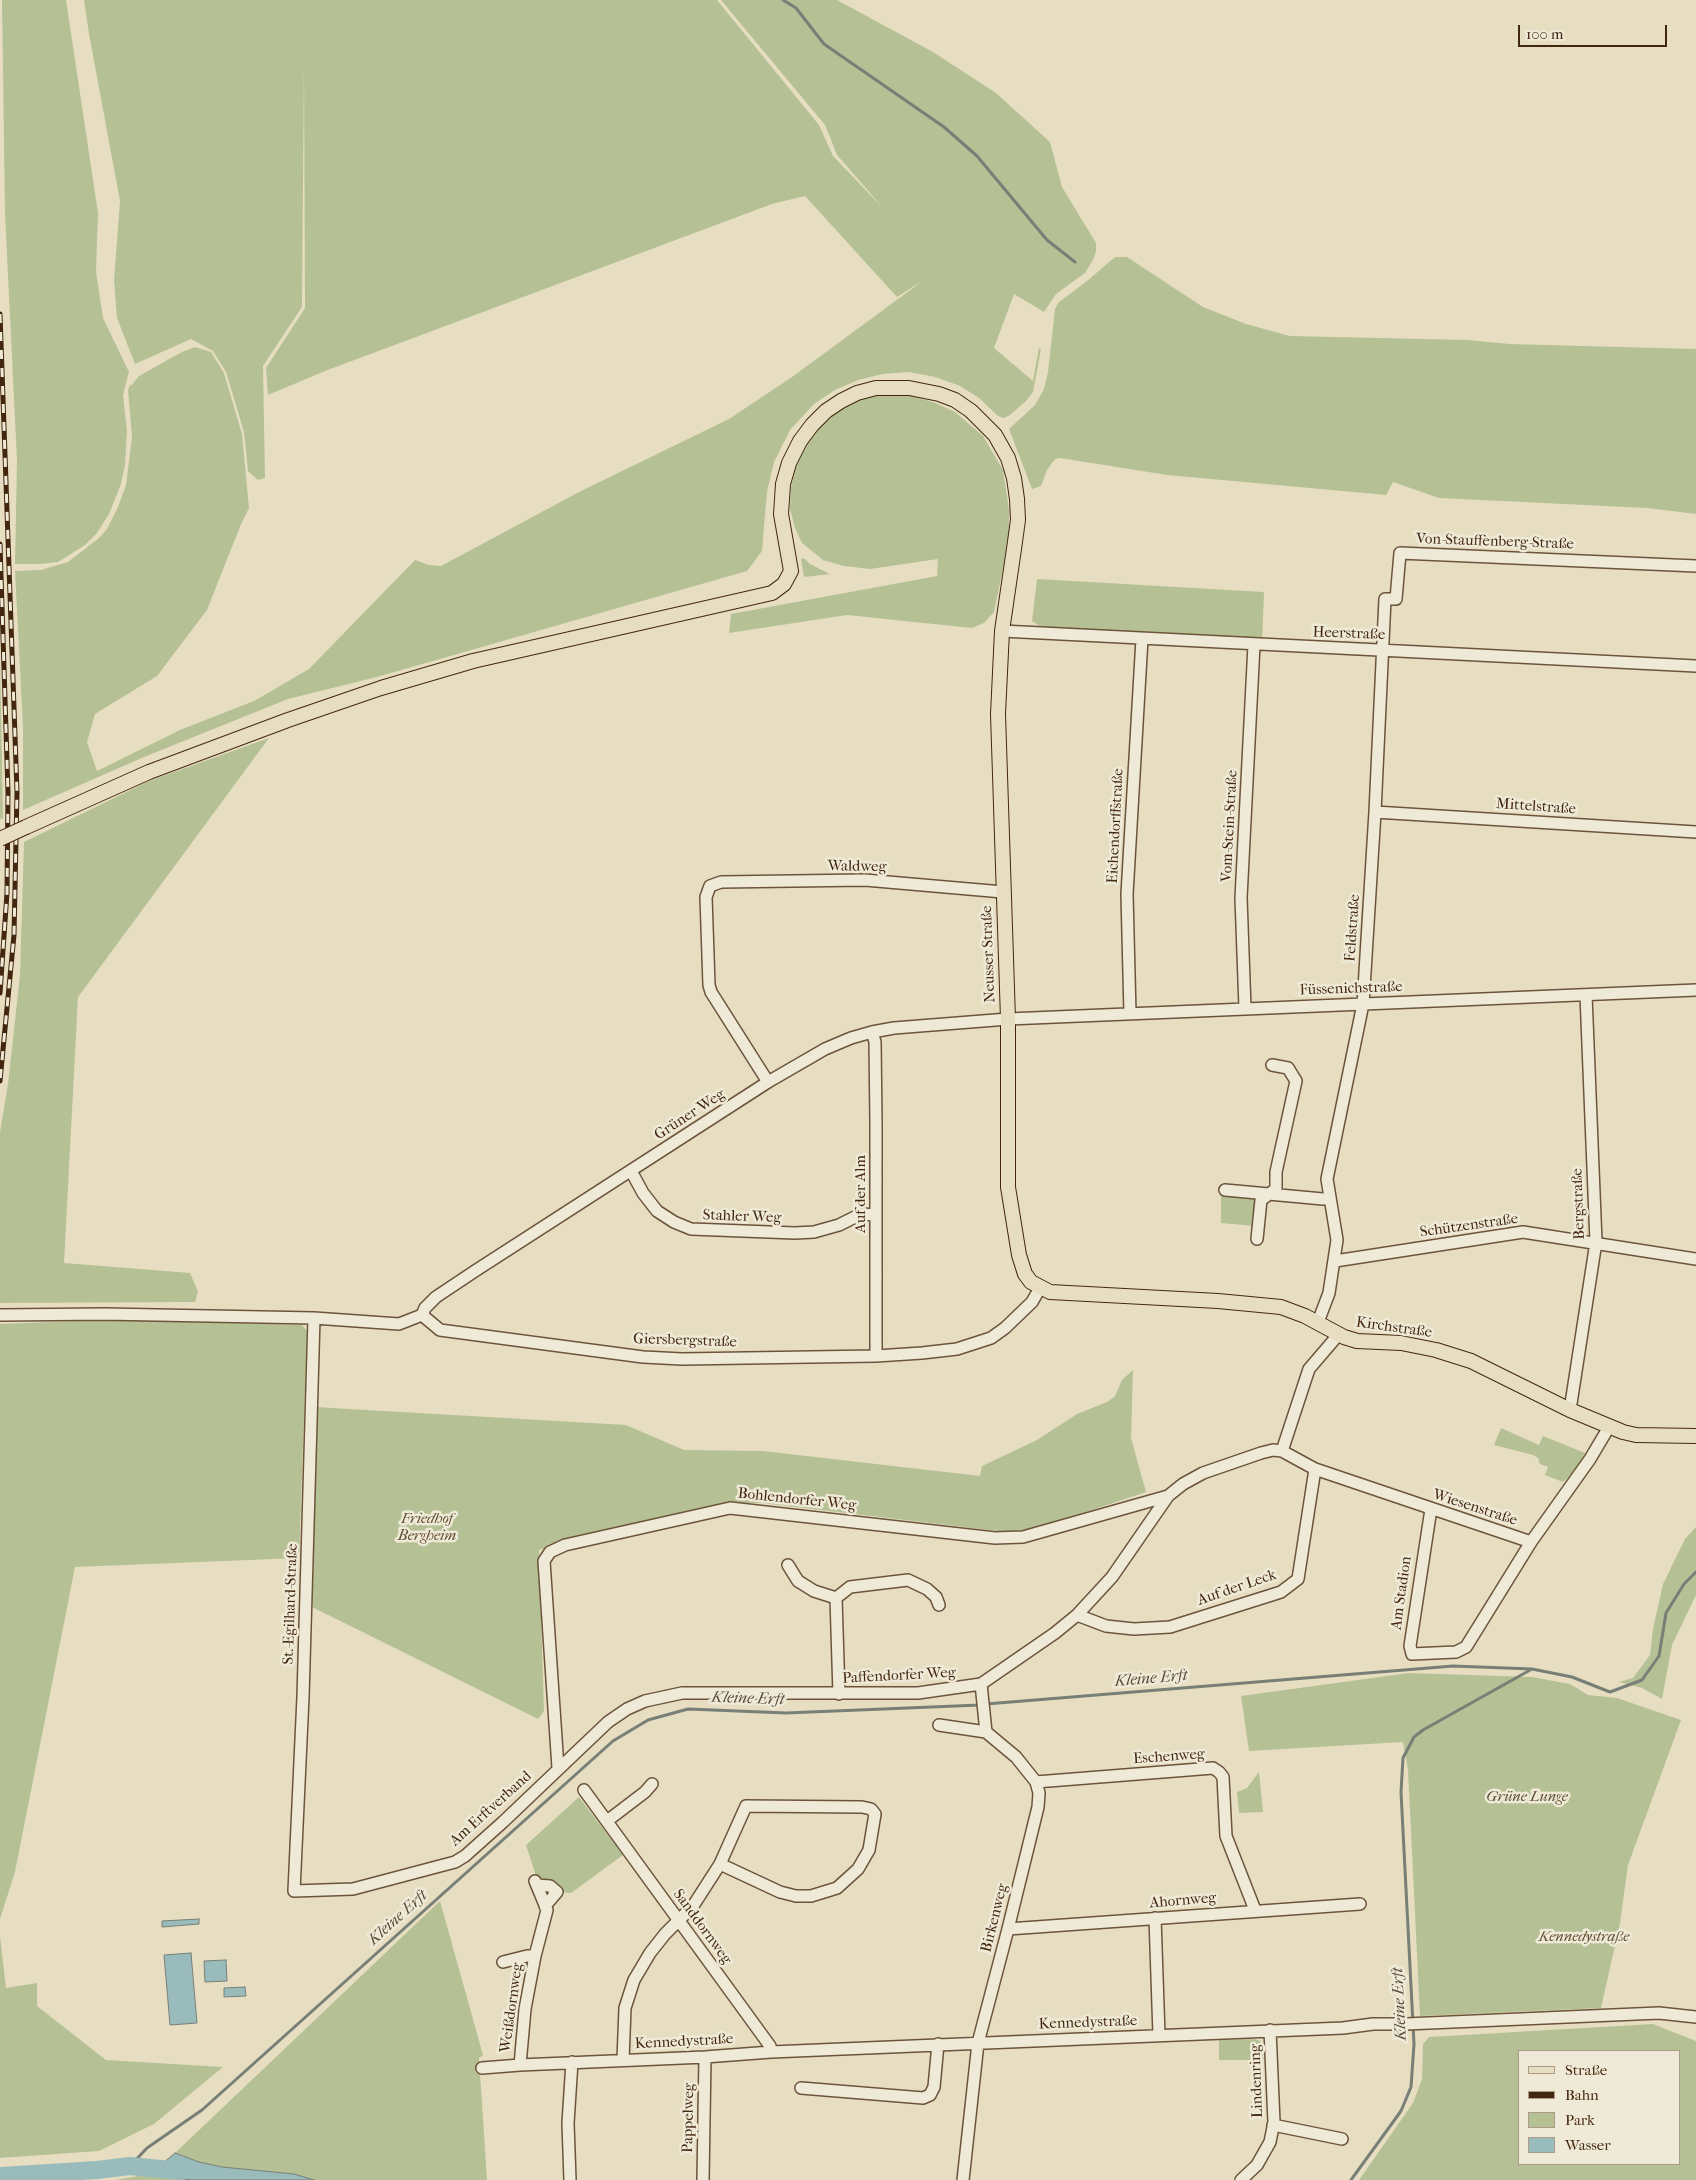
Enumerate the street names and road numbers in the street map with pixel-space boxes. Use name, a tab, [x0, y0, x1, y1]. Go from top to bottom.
street label: Von-Stauffenberg-Straße	[1416, 530, 1574, 554]
street label: Heerstraße	[1312, 624, 1386, 644]
street label: Eichendorffstraße	[1104, 768, 1128, 884]
street label: Vom-Stein-Straße	[1218, 769, 1242, 883]
street label: Mittelstraße	[1495, 795, 1577, 819]
street label: Waldweg	[827, 857, 887, 877]
street label: Feldstraße	[1342, 894, 1364, 962]
street label: Neusser Straße	[978, 905, 1000, 1003]
street label: Füssenichstraße	[1299, 978, 1403, 1000]
street label: Grüner Weg	[651, 1086, 729, 1144]
street label: Auf der Alm	[852, 1155, 870, 1233]
street label: Bergstraße	[1569, 1168, 1589, 1240]
street label: Stahler Weg	[702, 1207, 782, 1227]
street label: Schützenstraße	[1419, 1210, 1519, 1242]
street label: Kirchstraße	[1355, 1314, 1433, 1342]
street label: Giersbergstraße	[633, 1330, 737, 1352]
street label: Bohlendorfer Weg	[737, 1485, 857, 1515]
street label: Wiesenstraße	[1430, 1486, 1520, 1530]
street label: St.-Egilhard-Straße	[280, 1543, 302, 1665]
street label: Am Stadion	[1388, 1555, 1416, 1631]
street label: Auf der Leck	[1195, 1566, 1279, 1610]
street label: Paffendorfer Weg	[842, 1664, 956, 1688]
street label: Eschenweg	[1133, 1746, 1205, 1768]
street label: Am Erftverband	[446, 1768, 536, 1850]
street label: Birkenweg	[978, 1882, 1012, 1954]
street label: Sanddornweg	[669, 1886, 735, 1968]
street label: Ahornweg	[1149, 1889, 1217, 1913]
street label: Weißdornweg	[497, 1962, 527, 2054]
street label: Kennedystraße	[1038, 2012, 1138, 2034]
street label: Kennedystraße	[634, 2030, 734, 2054]
street label: Lindenring	[1247, 2044, 1267, 2118]
street label: Pappelweg	[679, 2083, 699, 2153]

